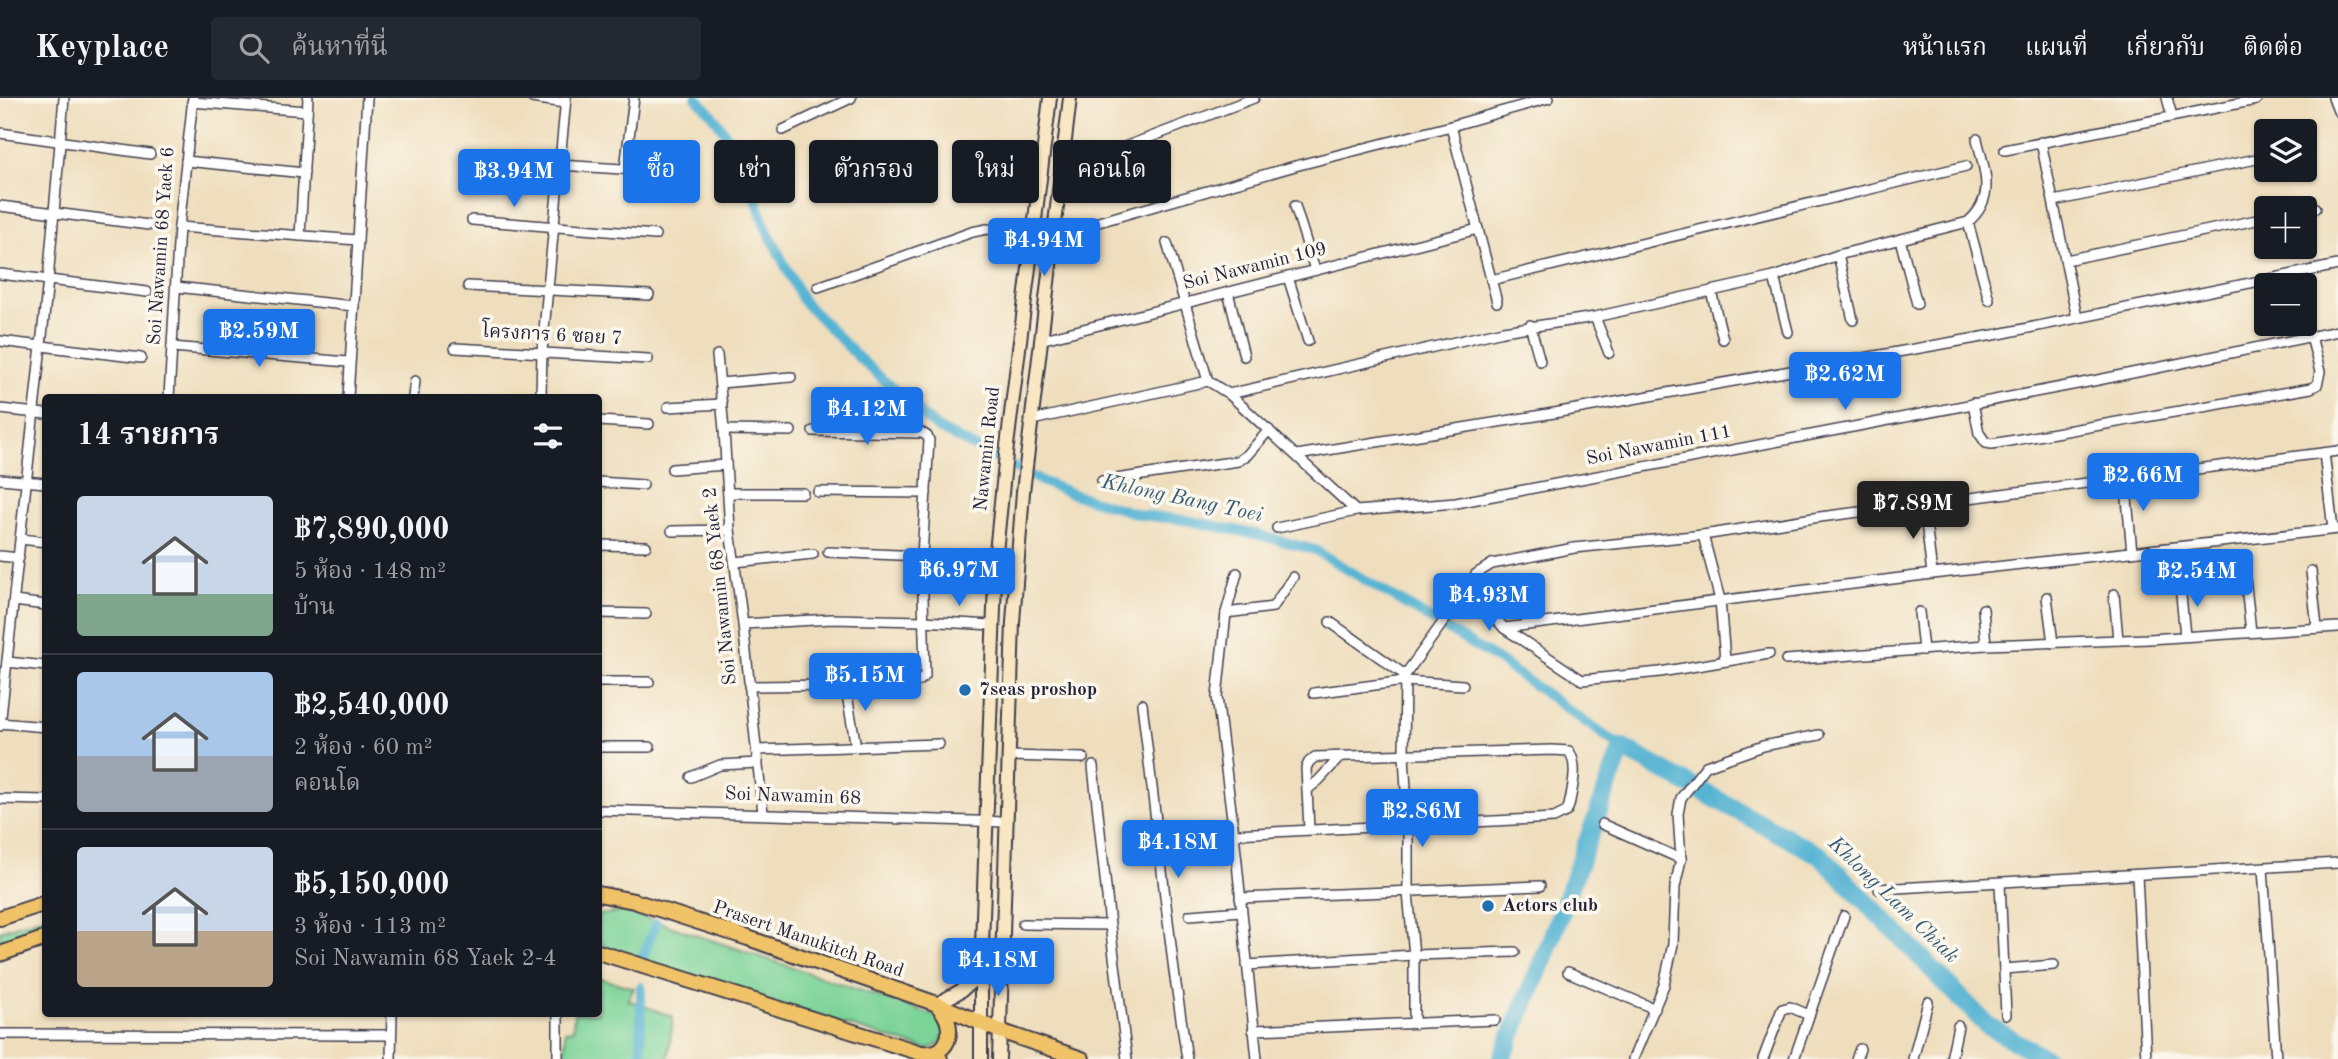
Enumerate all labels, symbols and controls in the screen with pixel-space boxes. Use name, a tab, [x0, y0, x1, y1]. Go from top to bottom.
search box	[211, 17, 701, 80]
icon: search	[235, 29, 273, 67]
text: Keyplace	[35, 32, 169, 65]
text: ค้นหาที่นี่	[291, 35, 388, 61]
text: หน้าแรก	[1903, 37, 1987, 61]
text: แผนที่	[2025, 37, 2088, 61]
text: เกี่ยวกับ	[2126, 37, 2205, 61]
text: ติดต่อ	[2243, 37, 2303, 61]
map controls	[2254, 119, 2317, 336]
button: layers	[2254, 119, 2317, 182]
chip: ซื้อ	[623, 140, 700, 203]
chip: เช่า	[714, 140, 795, 203]
chip: ตัวกรอง	[809, 140, 938, 203]
chip: ใหม่	[952, 140, 1039, 203]
chip: คอนโด	[1053, 140, 1171, 203]
street label: Soi Nawamin 68 Yaek 6	[146, 146, 178, 346]
pin: ฿3.94M	[457, 150, 571, 209]
text: ฿3.94M	[474, 160, 554, 183]
button: +	[2254, 196, 2317, 259]
pin: ฿4.94M	[987, 218, 1101, 278]
text: ฿4.94M	[1004, 229, 1084, 252]
street label: Soi Nawamin 109	[1181, 240, 1329, 294]
button: −	[2254, 273, 2317, 336]
pin: ฿2.59M	[202, 310, 316, 369]
street label: โครงการ 6 ซอย 7	[480, 316, 623, 349]
text: ฿2.59M	[219, 320, 299, 343]
pin: ฿2.62M	[1788, 352, 1902, 412]
text: ฿2.62M	[1805, 363, 1885, 386]
street label: Nawamin Road	[972, 386, 1004, 512]
pin: ฿4.12M	[810, 388, 924, 447]
text: ฿4.12M	[827, 398, 907, 421]
icon: filters	[529, 417, 567, 455]
text: 14 รายการ	[77, 421, 219, 451]
street label: Soi Nawamin 111	[1585, 423, 1733, 469]
pin: ฿2.66M	[2086, 454, 2200, 513]
text: ฿2.66M	[2103, 464, 2183, 487]
water label: Khlong Bang Toei	[1099, 471, 1264, 526]
pin: ฿7.89M	[1856, 482, 1970, 541]
street label: Soi Nawamin 68 Yaek 2	[701, 486, 741, 686]
text: ฿7.89M	[1873, 492, 1953, 515]
text: ฿7,890,000	[294, 515, 449, 545]
icon: home	[133, 524, 217, 608]
pin: ฿6.97M	[902, 548, 1016, 608]
pin: ฿2.54M	[2140, 550, 2254, 609]
text: ฿6.97M	[919, 559, 999, 582]
text: 5 ห้อง · 148 m²	[294, 560, 446, 583]
text: ฿2.54M	[2157, 560, 2237, 583]
pin: ฿4.93M	[1432, 574, 1546, 633]
text: ฿4.93M	[1449, 584, 1529, 607]
text: บ้าน	[294, 596, 335, 619]
pin: ฿5.15M	[808, 654, 922, 713]
text: ฿5.15M	[825, 664, 905, 687]
place label: 7seas proshop	[979, 681, 1097, 700]
marker: 7seas proshop	[957, 682, 973, 698]
text: ฿2,540,000	[294, 691, 449, 721]
icon: home	[133, 700, 217, 784]
text: 2 ห้อง · 60 m²	[294, 736, 433, 759]
text: คอนโด	[294, 772, 361, 795]
street label: Soi Nawamin 68	[724, 785, 862, 809]
pin: ฿2.86M	[1365, 790, 1479, 849]
text: ฿2.86M	[1382, 800, 1462, 823]
pin: ฿4.18M	[1121, 820, 1235, 880]
text: ฿4.18M	[1138, 831, 1218, 854]
water label: Khlong Lam Chiak	[1823, 832, 1962, 967]
text: ฿5,150,000	[294, 870, 449, 900]
icon: home	[133, 875, 217, 959]
place label: Actors club	[1502, 897, 1598, 916]
street label: Prasert Manukitch Road	[710, 898, 906, 982]
marker: Actors club	[1480, 898, 1496, 914]
text: 3 ห้อง · 113 m²	[294, 915, 446, 938]
pin: ฿4.18M	[941, 939, 1055, 998]
text: Soi Nawamin 68 Yaek 2-4	[294, 947, 557, 970]
text: ฿4.18M	[958, 949, 1038, 972]

